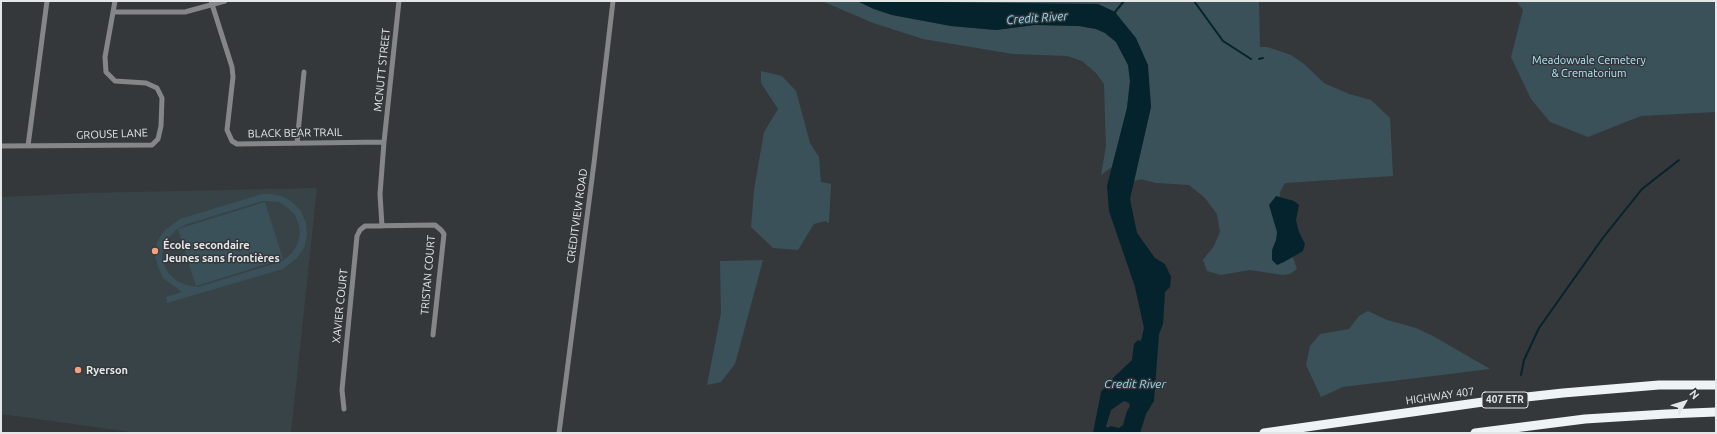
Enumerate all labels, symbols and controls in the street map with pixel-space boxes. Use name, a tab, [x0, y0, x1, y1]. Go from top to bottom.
water label: Credit River	[1006, 9, 1068, 27]
street label: MCNUTT STREET	[371, 28, 393, 112]
park label: Meadowvale Cemetery & Crematorium	[1532, 53, 1646, 79]
street label: GROUSE LANE	[76, 126, 148, 142]
street label: BLACK BEAR TRAIL	[248, 126, 342, 140]
street label: CREDITVIEW ROAD	[564, 168, 590, 264]
street label: TRISTAN COURT	[418, 234, 438, 316]
place label: École secondaire Jeunes sans frontières	[163, 238, 280, 264]
marker: École secondaire Jeunes sans frontières	[150, 246, 160, 256]
street label: XAVIER COURT	[330, 268, 350, 344]
place label: Ryerson	[86, 363, 128, 377]
marker: Ryerson	[73, 365, 83, 375]
water label: Credit River	[1104, 377, 1166, 391]
north arrow	[1665, 382, 1705, 422]
street label: HIGHWAY 407	[1405, 385, 1475, 407]
text: N	[1687, 387, 1702, 401]
road number: 407 ETR	[1482, 392, 1528, 408]

